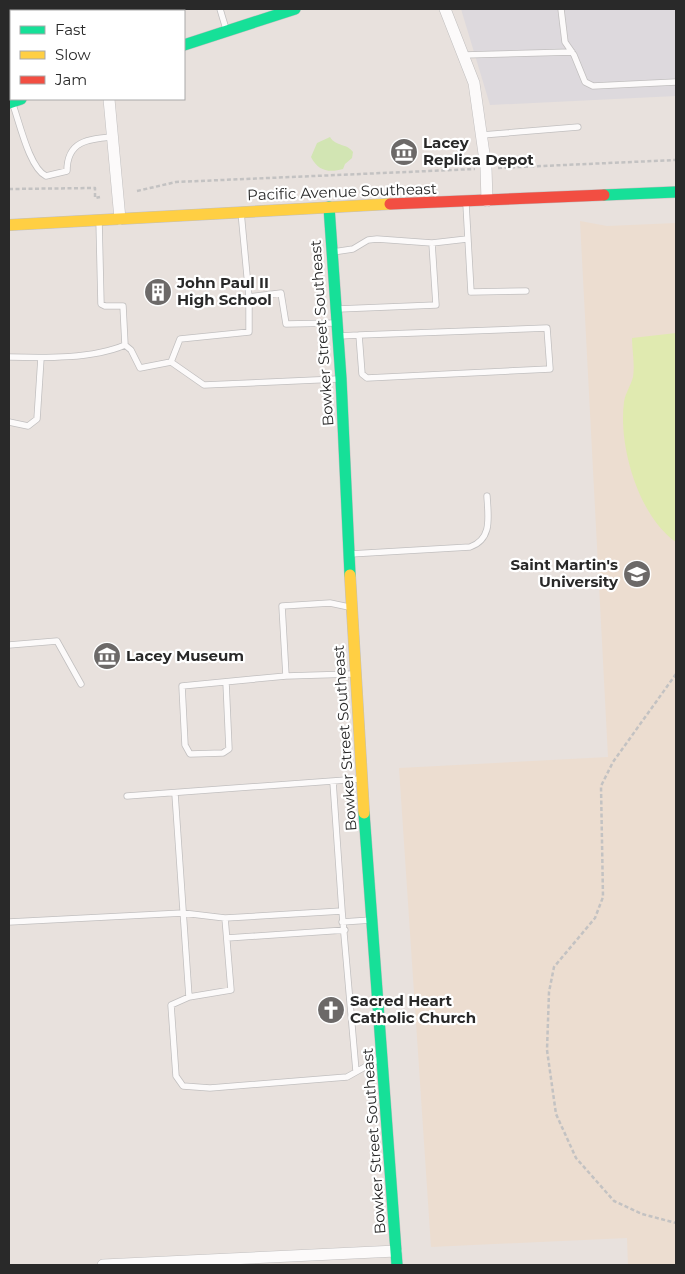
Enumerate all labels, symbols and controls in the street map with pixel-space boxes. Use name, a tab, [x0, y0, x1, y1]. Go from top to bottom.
legend	[10, 10, 185, 100]
text: Fast	[55, 20, 86, 39]
text: Slow	[55, 45, 91, 64]
text: Jam	[54, 70, 87, 89]
place label: Lacey Replica Depot	[423, 133, 534, 169]
museum icon: Lacey Replica Depot	[389, 137, 419, 167]
street label: Pacific Avenue Southeast	[247, 179, 437, 204]
street label: Bowker Street Southeast	[306, 239, 337, 427]
place label: John Paul II High School	[176, 273, 272, 309]
building icon: John Paul II High School	[143, 277, 173, 307]
place label: Saint Martin's University	[510, 555, 619, 591]
school or university icon: Saint Martin's University	[622, 559, 652, 589]
museum icon: Lacey Museum	[92, 641, 122, 671]
street label: Bowker Street Southeast	[329, 644, 360, 832]
place label: Lacey Museum	[126, 646, 244, 665]
place label: Sacred Heart Catholic Church	[350, 991, 476, 1027]
church icon: Sacred Heart Catholic Church	[316, 995, 346, 1025]
street label: Bowker Street Southeast	[358, 1047, 389, 1235]

